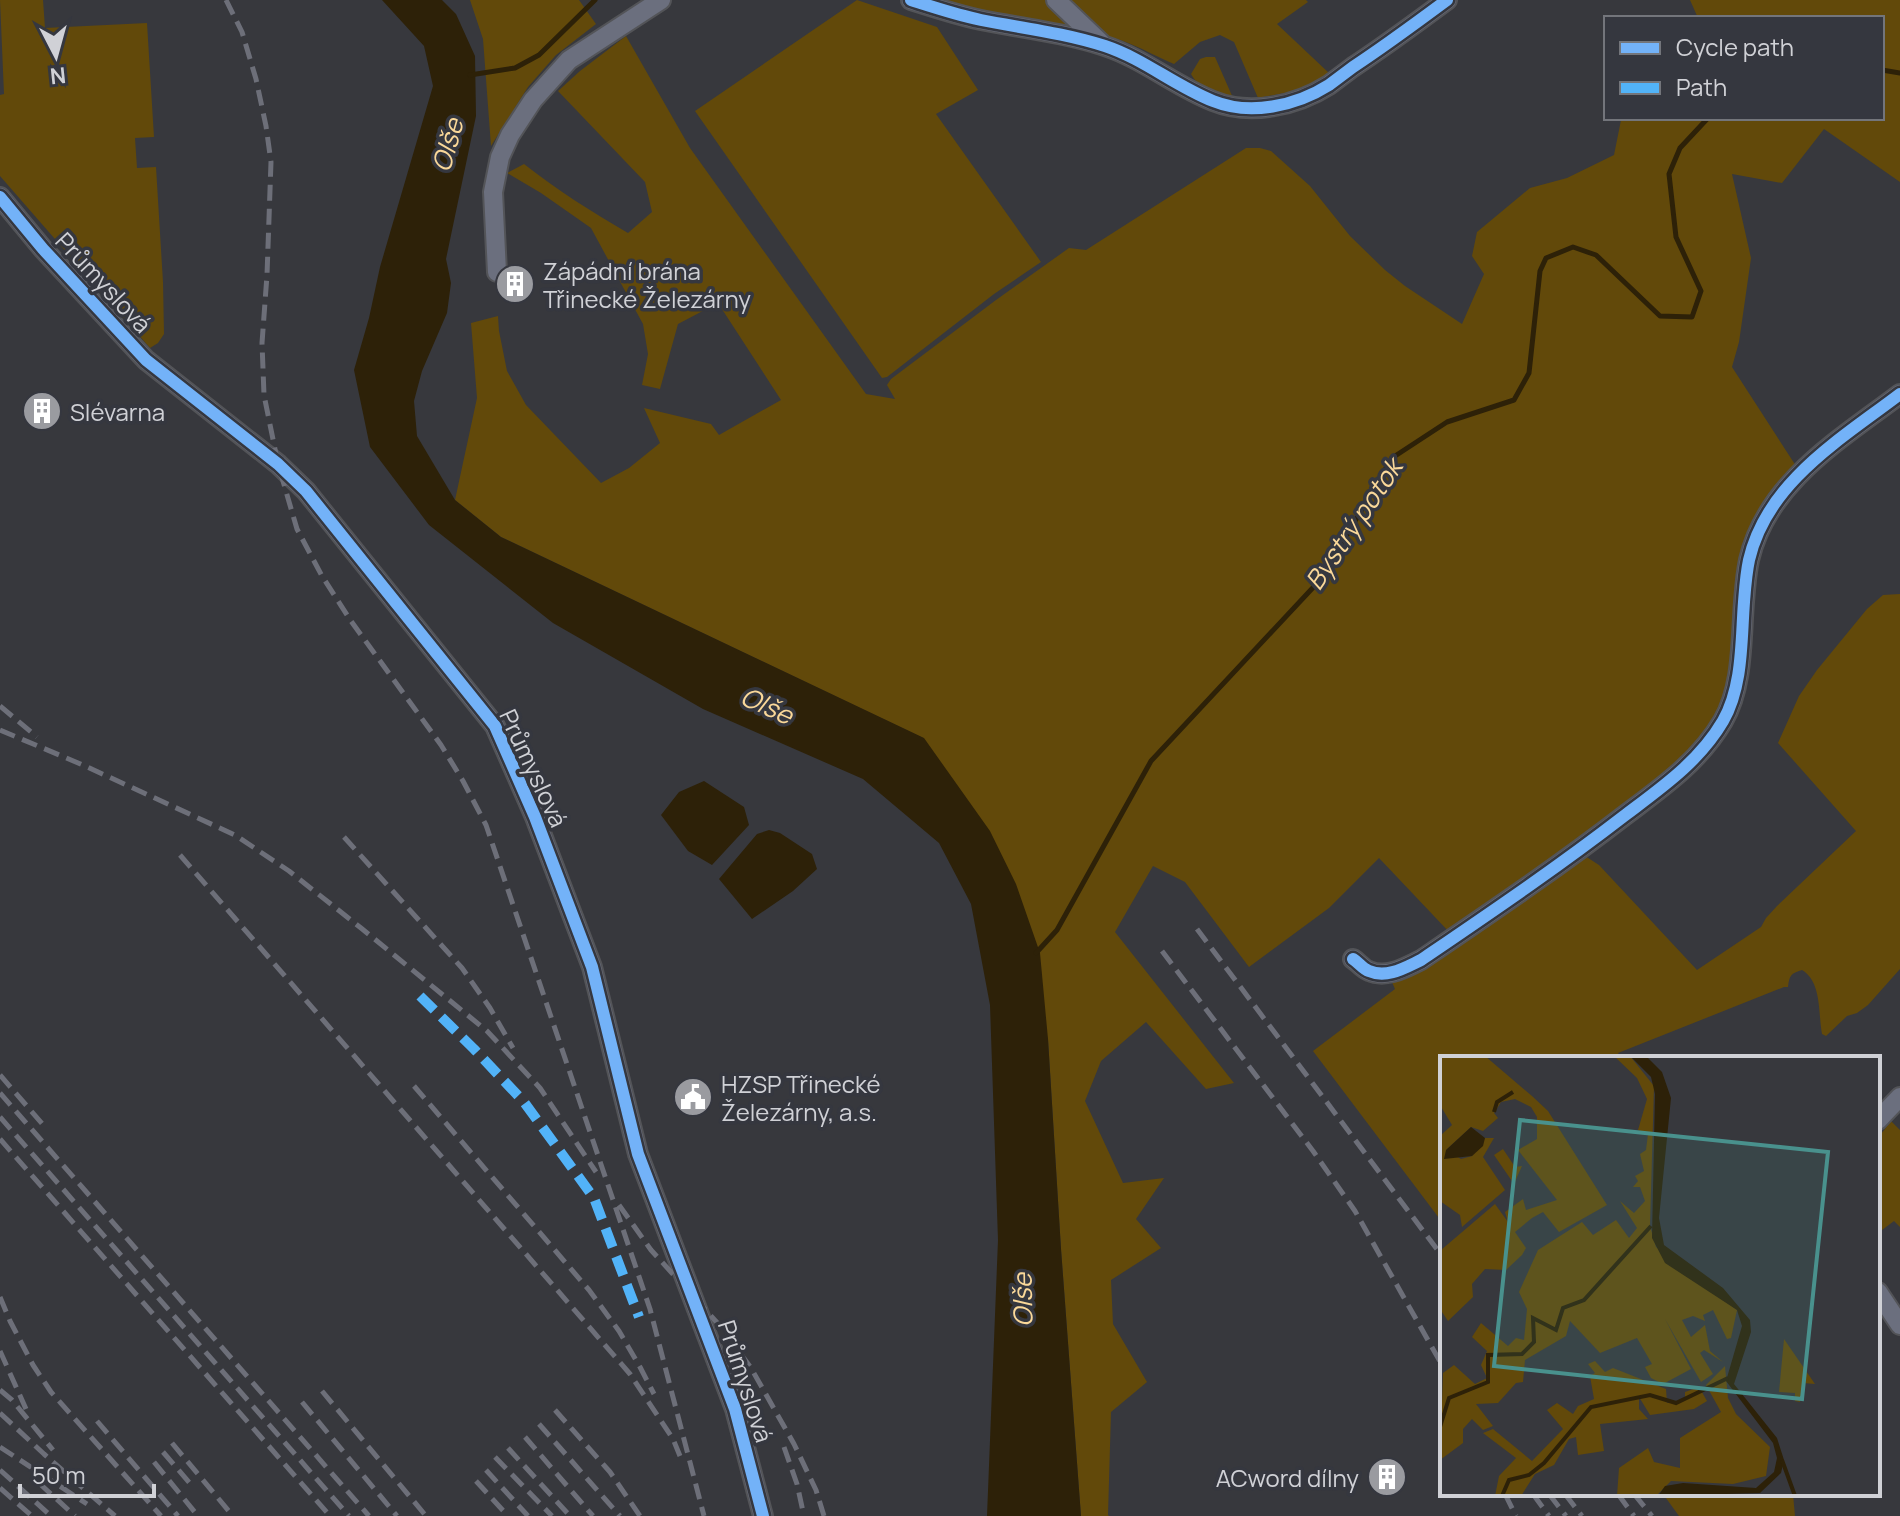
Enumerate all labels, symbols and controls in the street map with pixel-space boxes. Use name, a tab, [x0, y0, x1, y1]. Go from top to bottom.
north arrow	[16, 16, 96, 96]
legend	[1604, 16, 1884, 120]
text: Cycle path	[1676, 30, 1794, 63]
text: N	[49, 60, 68, 92]
text: Path	[1676, 70, 1727, 103]
water label: Olše	[422, 112, 472, 176]
street label: Průmyslová	[49, 224, 159, 340]
place label: Zápádní brána Třinecké Železárny	[543, 254, 751, 315]
building icon: Zápádní brána Třinecké Železárny	[494, 263, 536, 305]
building icon: Slévarna	[21, 390, 63, 432]
place label: Slévarna	[70, 395, 165, 428]
water label: Bystrý potok	[1296, 448, 1412, 597]
water label: Olše	[735, 678, 801, 733]
street label: Průmyslová	[492, 704, 576, 832]
inset map	[1440, 1056, 1880, 1496]
place label: HZSP Třinecké Železárny, a.s.	[721, 1067, 881, 1128]
public building icon: HZSP Třinecké Železárny, a.s.	[672, 1076, 714, 1118]
water label: Olše	[1004, 1271, 1040, 1327]
street label: Průmyslová	[711, 1316, 781, 1446]
scale bar	[20, 1448, 154, 1498]
building icon: ACword dílny	[1366, 1456, 1408, 1498]
text: 50 m	[32, 1458, 86, 1491]
place label: ACword dílny	[1216, 1461, 1359, 1494]

